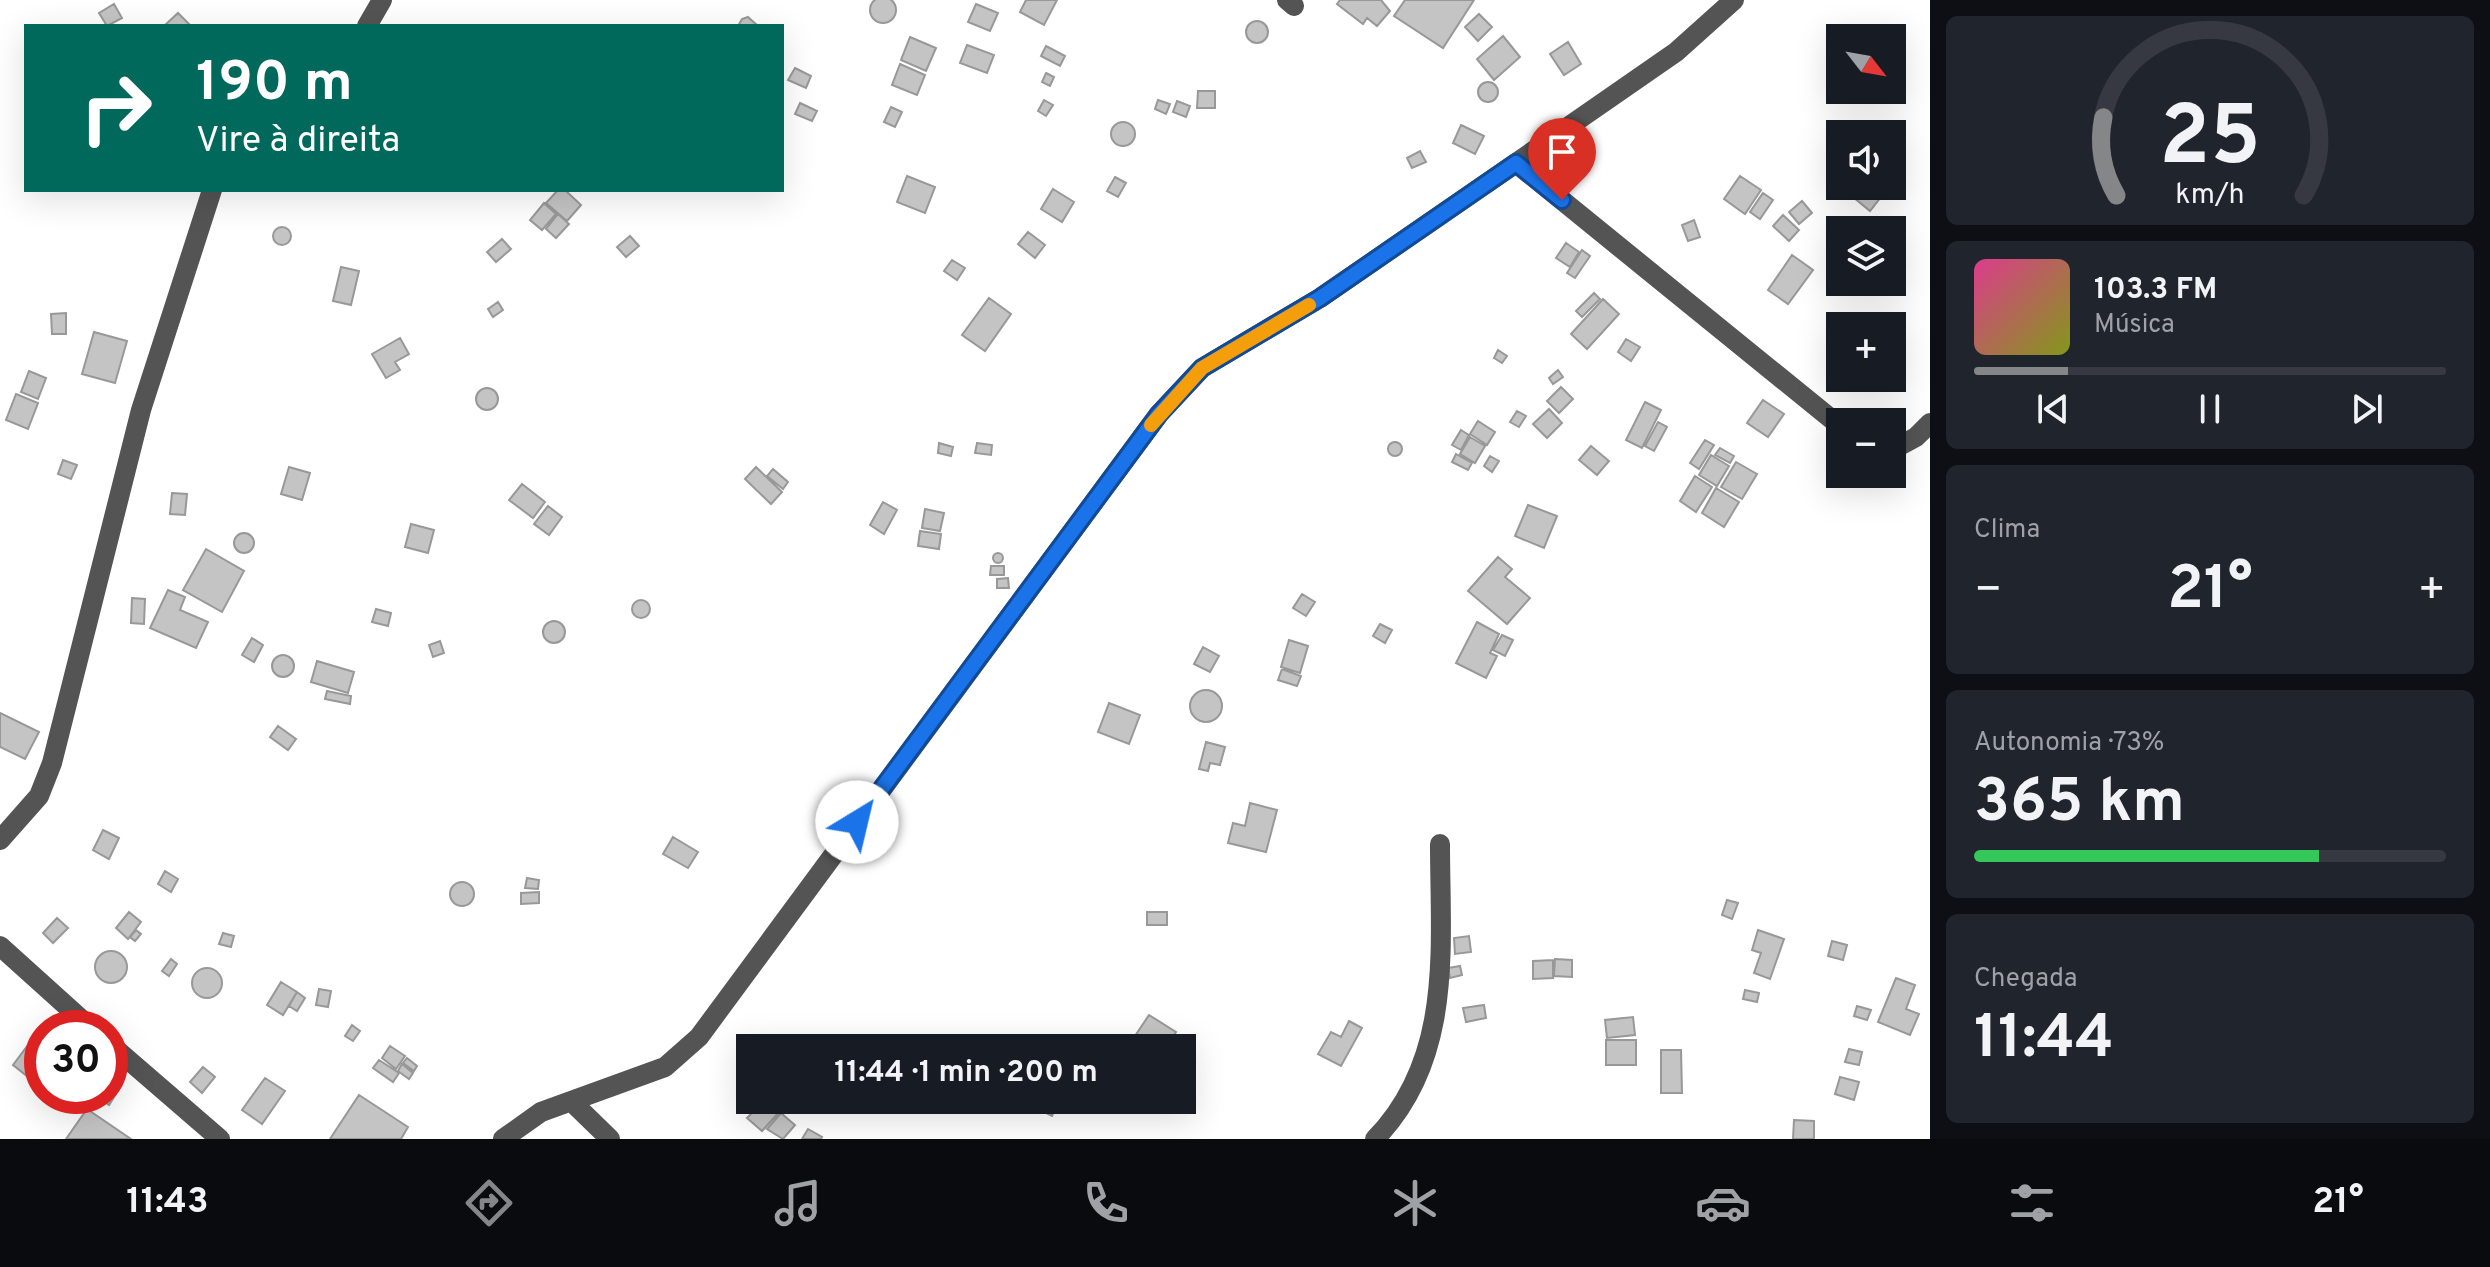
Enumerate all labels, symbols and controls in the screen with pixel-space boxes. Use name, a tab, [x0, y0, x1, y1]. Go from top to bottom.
north arrow	[1826, 24, 1906, 104]
map controls	[1826, 24, 1906, 488]
text: 190 m	[196, 50, 353, 120]
icon: right	[64, 56, 168, 160]
text: 25	[2159, 89, 2261, 194]
pin	[1528, 118, 1596, 200]
text: Vire à direita	[196, 119, 400, 165]
button: sound	[1826, 120, 1906, 200]
icon: arrive	[1540, 130, 1584, 174]
text: km/h	[2175, 178, 2245, 214]
button: layers	[1826, 216, 1906, 296]
text: 103.3 FM	[2094, 272, 2217, 309]
text: Música	[2094, 309, 2175, 342]
button: +	[1826, 312, 1906, 392]
icon: previous	[2031, 387, 2075, 431]
icon: pause	[2188, 387, 2232, 431]
icon: next	[2345, 387, 2389, 431]
button: −	[1826, 408, 1906, 488]
text: Clima	[1974, 514, 2040, 547]
text: 21°	[2167, 554, 2253, 630]
text: −	[1974, 564, 2002, 620]
text: +	[2418, 564, 2446, 620]
text: Autonomia · 73%	[1974, 727, 2164, 760]
text: 365 km	[1974, 767, 2185, 843]
position arrow	[815, 780, 899, 864]
text: Chegada	[1974, 963, 2077, 996]
text: 11:44	[1974, 1003, 2114, 1079]
speed limit sign: 30	[24, 1010, 128, 1114]
text: 11:44 · 1 min · 200 m	[834, 1055, 1098, 1092]
icon: directions	[461, 1175, 517, 1231]
icon: music	[770, 1175, 826, 1231]
icon: phone	[1078, 1175, 1134, 1231]
icon: climate	[1387, 1175, 1443, 1231]
icon: car	[1695, 1175, 1751, 1231]
icon: filters	[2004, 1175, 2060, 1231]
text: 11:43	[126, 1180, 209, 1226]
text: 21°	[2312, 1180, 2364, 1226]

